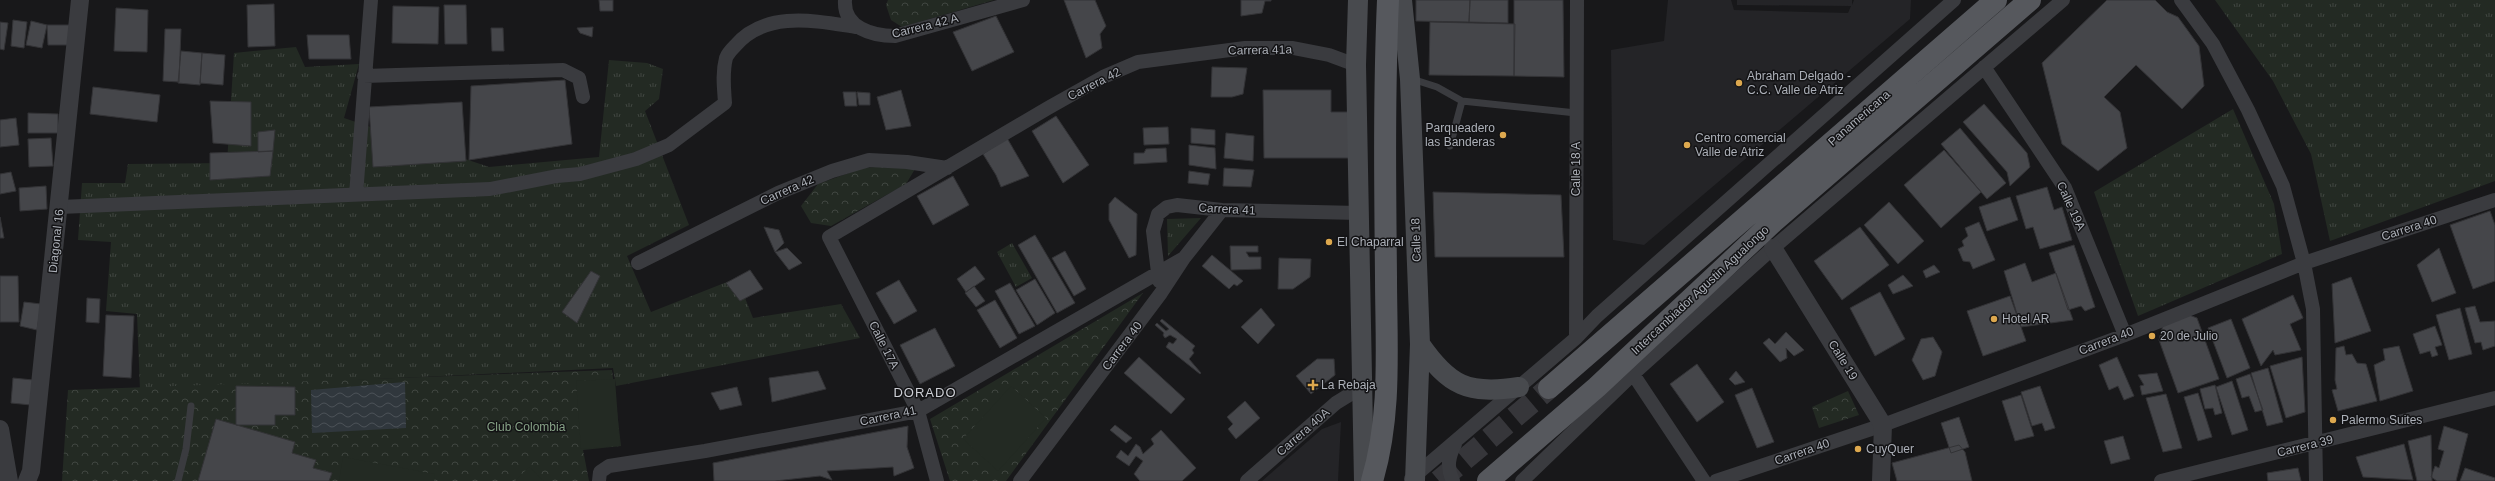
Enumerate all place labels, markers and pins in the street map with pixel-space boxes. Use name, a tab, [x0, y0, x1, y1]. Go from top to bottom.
place label: Abraham Delgado - C.C. Valle de Atriz	[1747, 69, 1851, 97]
marker: Abraham Delgado - C.C. Valle de Atriz	[1734, 78, 1744, 88]
place label: Parqueadero las Banderas	[1425, 121, 1495, 149]
marker: Parqueadero las Banderas	[1498, 130, 1508, 140]
place label: Centro comercial Valle de Atriz	[1695, 131, 1786, 159]
marker: Centro comercial Valle de Atriz	[1682, 140, 1692, 150]
place label: El Chaparral	[1337, 235, 1404, 249]
marker: El Chaparral	[1324, 237, 1334, 247]
place label: Hotel AR	[2002, 312, 2050, 326]
marker: Hotel AR	[1989, 314, 1999, 324]
place label: 20 de Julio	[2160, 329, 2218, 343]
marker: 20 de Julio	[2147, 331, 2157, 341]
place label: La Rebaja	[1321, 378, 1376, 392]
marker: La Rebaja	[1308, 380, 1318, 390]
place label: Palermo Suites	[2341, 413, 2422, 427]
marker: Palermo Suites	[2328, 415, 2338, 425]
place label: CuyQuer	[1866, 442, 1914, 456]
marker: CuyQuer	[1853, 444, 1863, 454]

